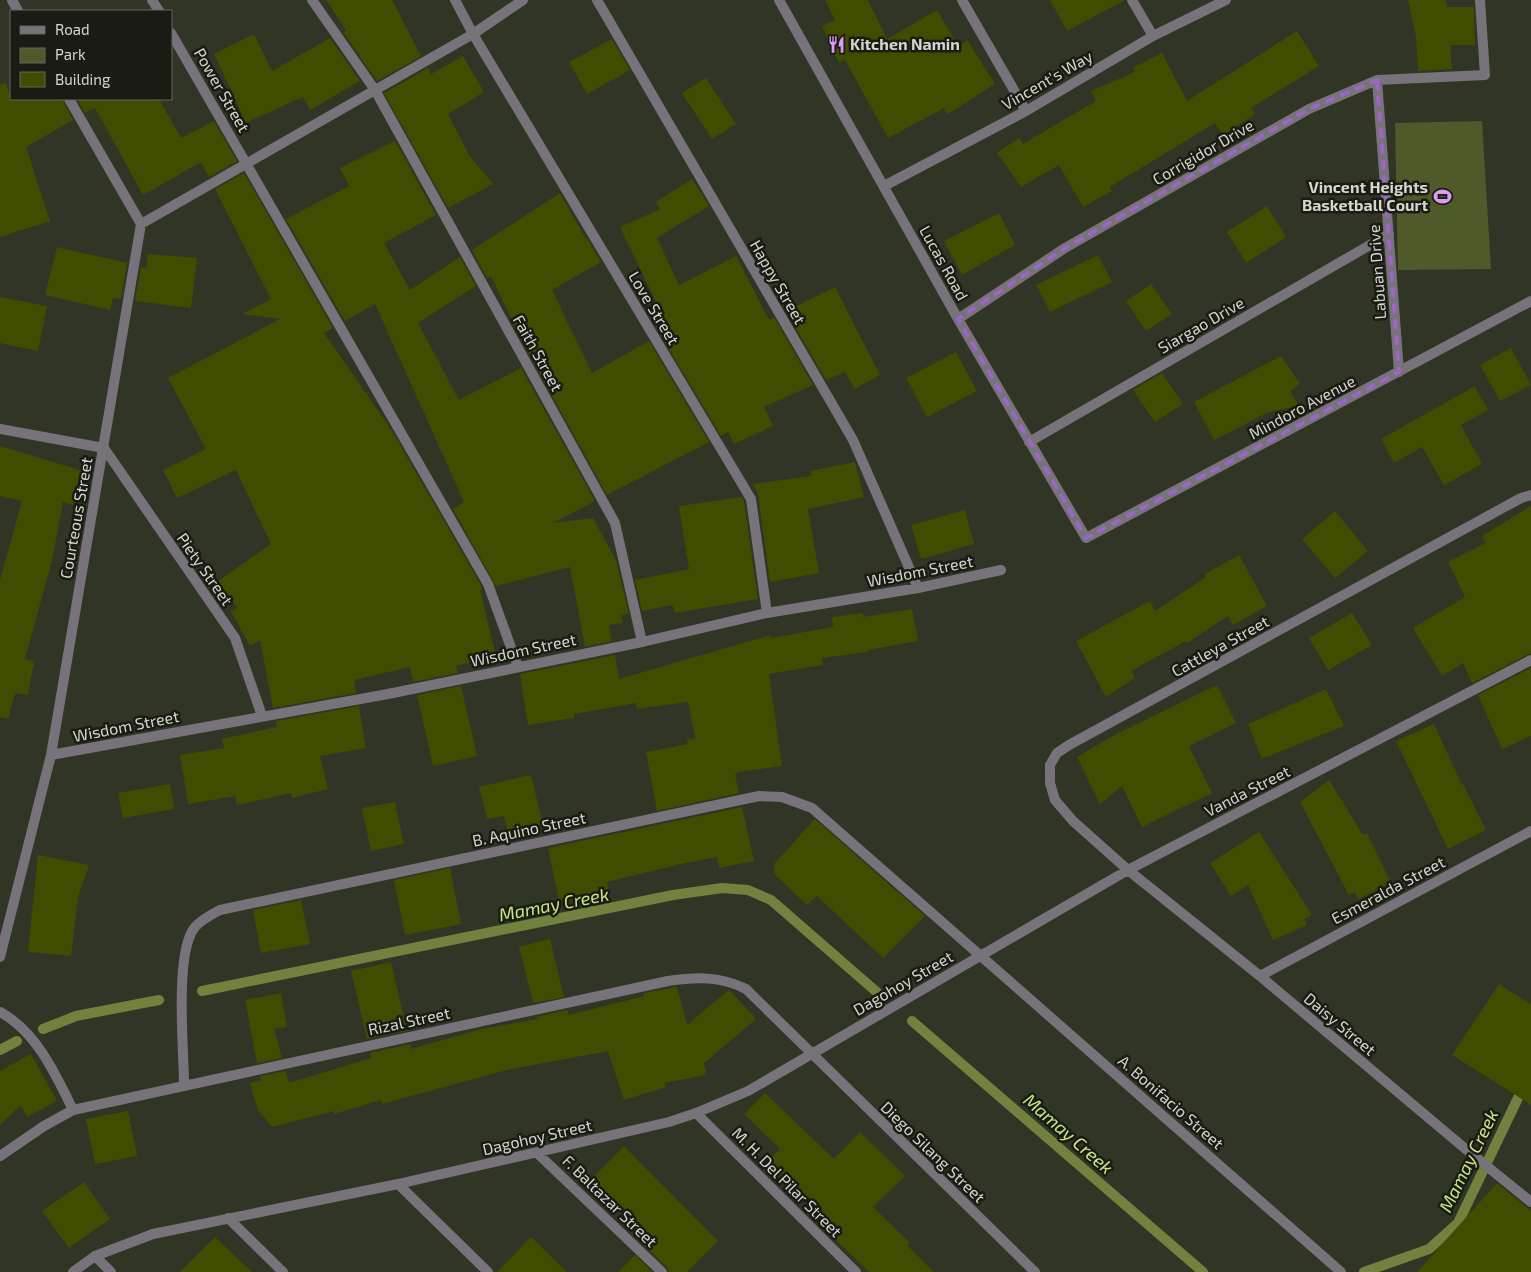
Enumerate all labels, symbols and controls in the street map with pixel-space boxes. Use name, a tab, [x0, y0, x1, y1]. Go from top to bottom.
legend	[10, 10, 172, 100]
text: Road	[55, 20, 90, 38]
restaurant icon: Kitchen Namin	[826, 34, 846, 54]
place label: Kitchen Namin	[850, 34, 960, 53]
street label: Power Street	[191, 44, 254, 135]
text: Park	[55, 45, 86, 63]
street label: Vincent's Way	[998, 46, 1096, 113]
text: Building	[55, 70, 111, 88]
street label: Corrigidor Drive	[1149, 115, 1257, 188]
place label: Vincent Heights Basketball Court	[1302, 177, 1428, 214]
sports icon: Vincent Heights Basketball Court	[1432, 186, 1452, 206]
street label: Lucas Road	[916, 222, 973, 303]
street label: Labuan Drive	[1364, 224, 1389, 320]
street label: Happy Street	[747, 236, 810, 327]
street label: Love Street	[625, 268, 684, 348]
street label: Siargao Drive	[1154, 292, 1247, 357]
street label: Faith Street	[510, 311, 567, 394]
street label: Mindoro Avenue	[1245, 371, 1358, 443]
street label: Courteous Street	[55, 456, 96, 580]
street label: Piety Street	[173, 529, 237, 609]
street label: Wisdom Street	[865, 551, 975, 590]
street label: Cattleya Street	[1168, 611, 1272, 680]
street label: Wisdom Street	[468, 629, 577, 670]
street label: Wisdom Street	[71, 706, 181, 745]
street label: Vanda Street	[1201, 761, 1293, 820]
street label: B. Aquino Street	[471, 807, 587, 850]
street label: Esmeralda Street	[1328, 852, 1448, 927]
water label: Mamay Creek	[497, 883, 611, 925]
street label: Dagohoy Street	[850, 946, 956, 1019]
street label: Daisy Street	[1301, 988, 1380, 1059]
street label: Rizal Street	[366, 1003, 452, 1038]
street label: A. Bonifacio Street	[1115, 1051, 1228, 1152]
water label: Mamay Creek	[1019, 1088, 1118, 1178]
street label: Diego Silang Street	[877, 1097, 989, 1206]
water label: Mamay Creek	[1434, 1106, 1502, 1216]
street label: Dagohoy Street	[480, 1115, 593, 1158]
street label: M. H. Del Pilar Street	[729, 1123, 846, 1240]
street label: F. Baltazar Street	[559, 1151, 662, 1251]

